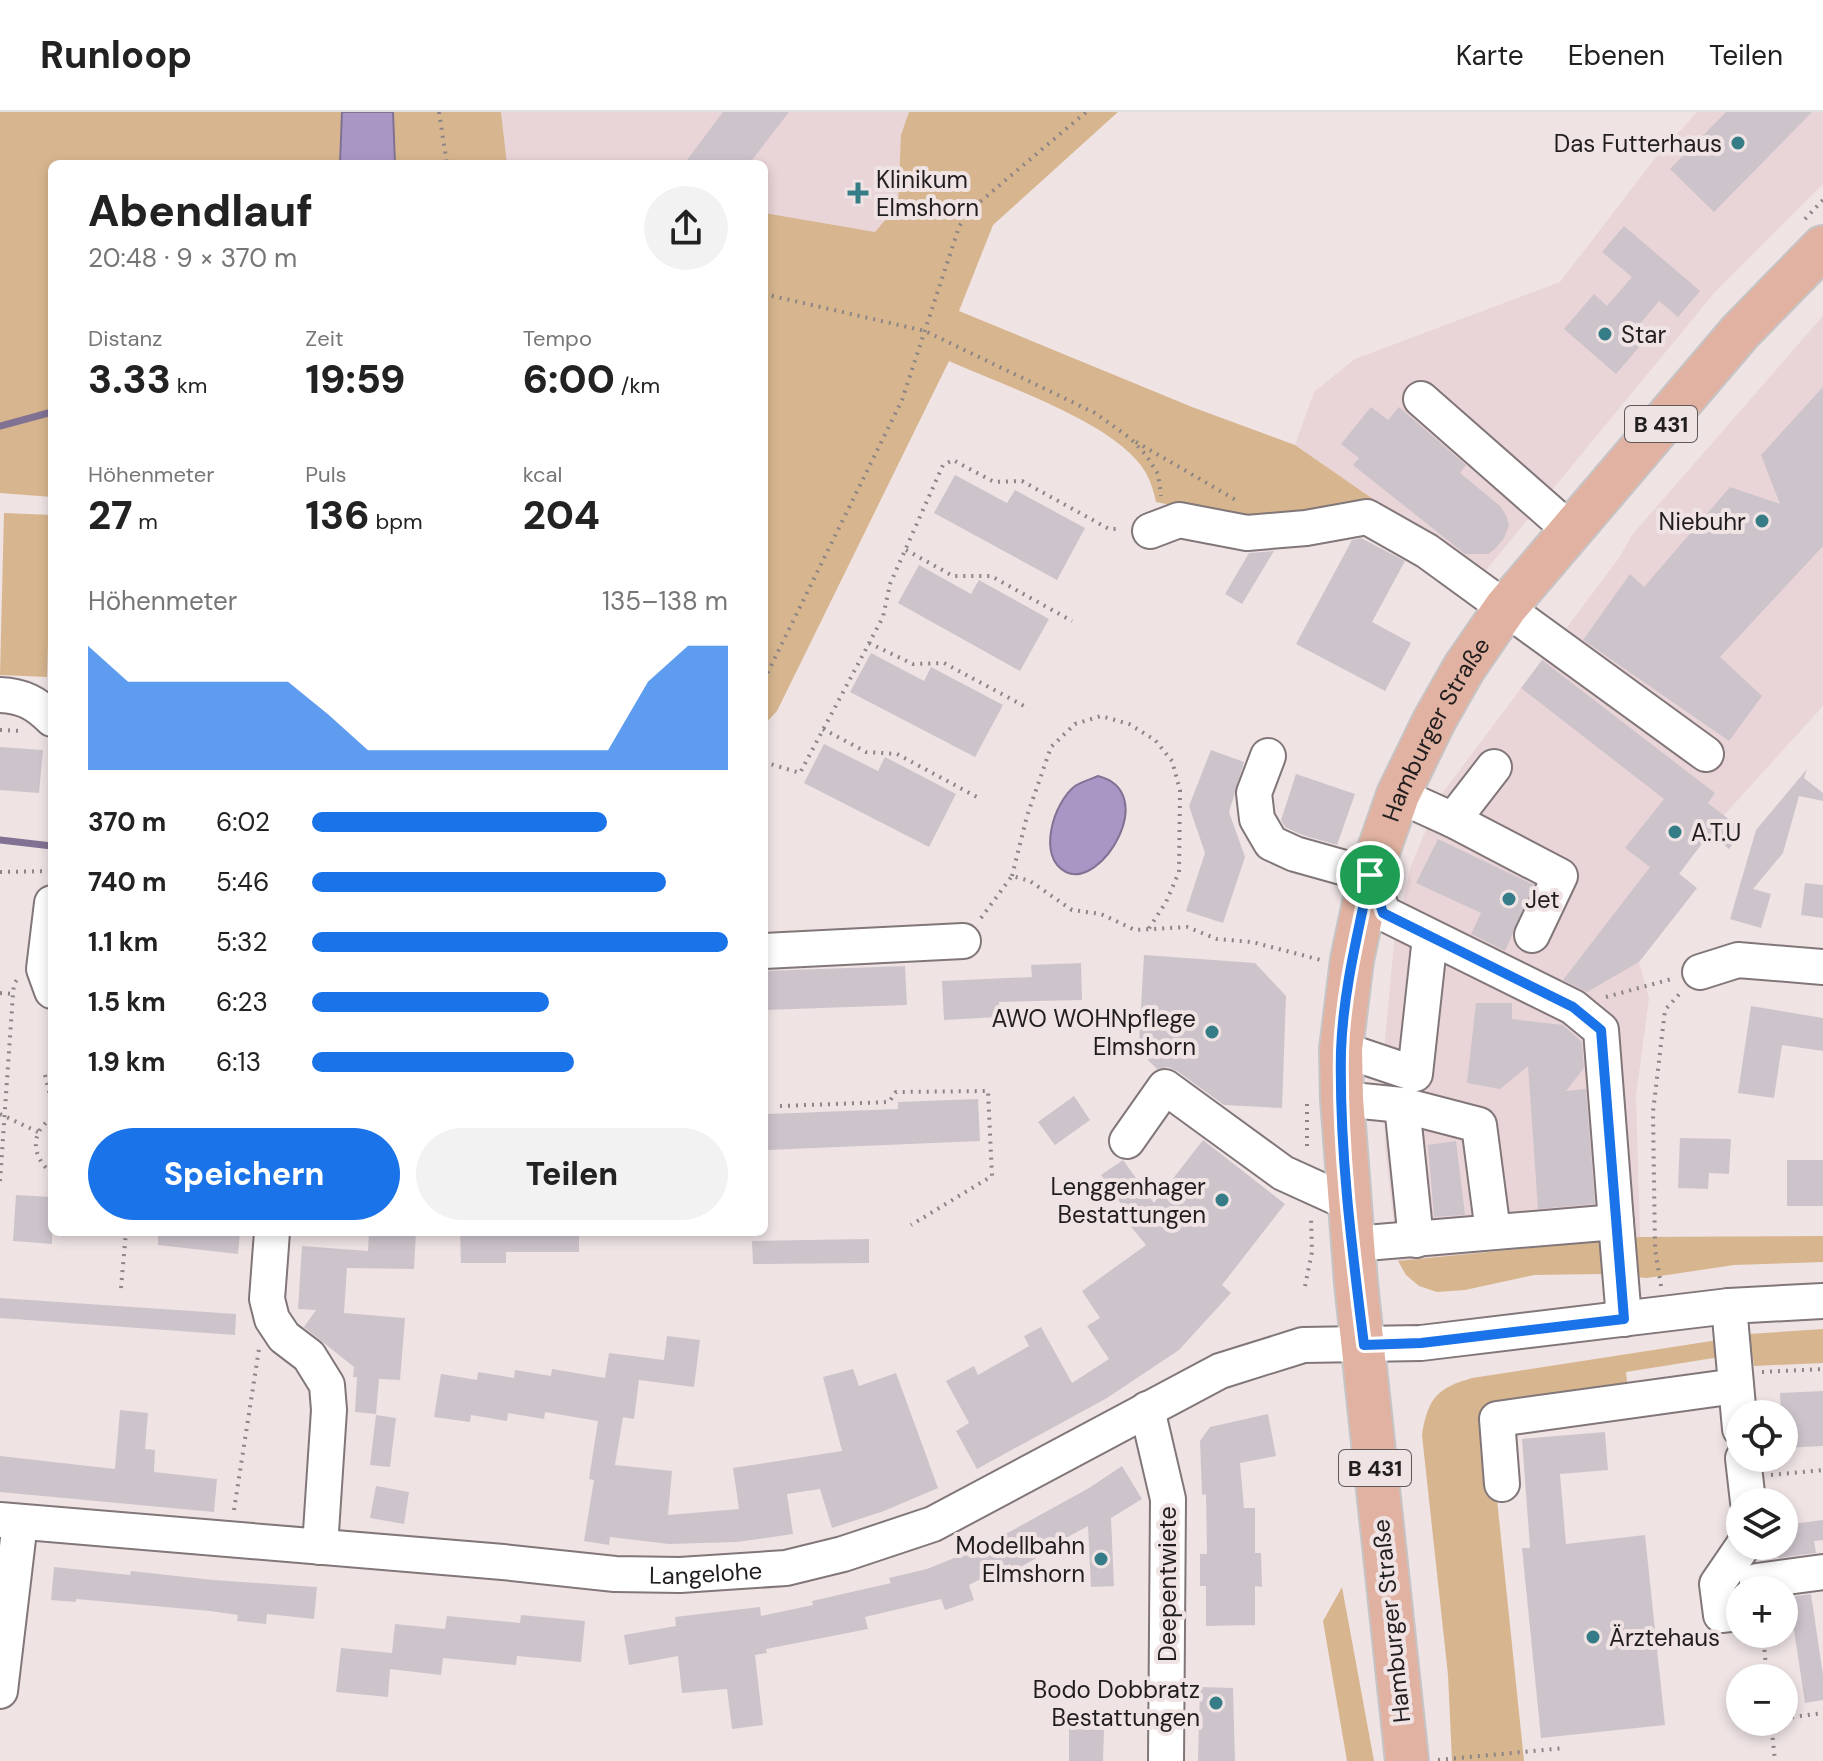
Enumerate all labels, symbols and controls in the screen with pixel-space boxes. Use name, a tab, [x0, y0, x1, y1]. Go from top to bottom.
text: Runloop	[40, 30, 192, 80]
text: Karte	[1456, 37, 1524, 74]
text: Ebenen	[1568, 37, 1665, 74]
text: Teilen	[1709, 37, 1783, 74]
place label: Das Futterhaus	[1554, 128, 1722, 159]
marker: Das Futterhaus	[1729, 134, 1747, 152]
place label: Klinikum Elmshorn	[876, 164, 979, 223]
text: Abendlauf	[88, 182, 313, 240]
marker: Klinikum Elmshorn	[847, 182, 869, 204]
button: share	[644, 186, 728, 270]
text: 20:48 · 9 × 370 m	[88, 241, 297, 275]
place label: Star	[1621, 319, 1666, 350]
text: Distanz	[88, 324, 162, 353]
text: Zeit	[305, 324, 344, 353]
text: Tempo	[523, 324, 592, 353]
marker: Star	[1596, 325, 1614, 343]
text: 3.33	[88, 353, 171, 405]
text: 19:59	[305, 353, 405, 405]
text: 6:00	[523, 353, 615, 405]
text: km	[171, 371, 207, 400]
text: /km	[615, 371, 660, 400]
road number: B 431	[1625, 406, 1697, 442]
text: Höhenmeter	[88, 460, 214, 489]
text: Puls	[305, 460, 347, 489]
text: kcal	[523, 460, 562, 489]
text: 27	[88, 489, 132, 541]
text: 136	[305, 489, 370, 541]
text: 204	[523, 489, 600, 541]
place label: Niebuhr	[1659, 506, 1746, 537]
text: m	[132, 507, 158, 536]
text: bpm	[370, 507, 423, 536]
marker: Niebuhr	[1753, 512, 1771, 530]
text: Höhenmeter	[88, 584, 237, 618]
text: 135–138 m	[602, 584, 728, 618]
street label: Hamburger Straße	[1375, 631, 1496, 825]
text: 370 m	[88, 805, 166, 839]
text: 6:02	[216, 805, 270, 839]
place label: A.T.U	[1691, 817, 1741, 848]
marker: A.T.U	[1666, 823, 1684, 841]
pin	[1336, 841, 1404, 909]
icon: arrive	[1348, 853, 1392, 897]
text: 740 m	[88, 865, 166, 899]
text: 5:46	[216, 865, 269, 899]
place label: Jet	[1525, 884, 1560, 915]
marker: Jet	[1500, 890, 1518, 908]
text: 1.1 km	[88, 925, 158, 959]
text: 5:32	[216, 925, 267, 959]
text: 1.5 km	[88, 985, 166, 1019]
text: 6:23	[216, 985, 268, 1019]
place label: AWO WOHNpflege Elmshorn	[991, 1003, 1196, 1062]
marker: AWO WOHNpflege Elmshorn	[1203, 1023, 1221, 1041]
text: 1.9 km	[88, 1045, 165, 1079]
text: 6:13	[216, 1045, 261, 1079]
button: Speichern	[88, 1128, 400, 1220]
button: Teilen	[416, 1128, 728, 1220]
place label: Lenggenhager Bestattungen	[1050, 1171, 1206, 1230]
marker: Lenggenhager Bestattungen	[1213, 1191, 1231, 1209]
map controls	[1726, 1400, 1798, 1736]
button: locate	[1726, 1400, 1798, 1472]
road number: B 431	[1339, 1450, 1411, 1486]
button: layers	[1726, 1488, 1798, 1560]
street label: Deepentwiete	[1152, 1506, 1183, 1662]
street label: Hamburger Straße	[1365, 1518, 1417, 1724]
place label: Modellbahn Elmshorn	[956, 1530, 1085, 1589]
marker: Modellbahn Elmshorn	[1092, 1550, 1110, 1568]
street label: Langelohe	[649, 1554, 763, 1591]
button: +	[1726, 1576, 1798, 1648]
place label: Ärztehaus	[1609, 1622, 1720, 1653]
marker: Ärztehaus	[1584, 1628, 1602, 1646]
button: −	[1726, 1664, 1798, 1736]
place label: Bodo Dobbratz Bestattungen	[1033, 1674, 1200, 1733]
marker: Bodo Dobbratz Bestattungen	[1207, 1694, 1225, 1712]

